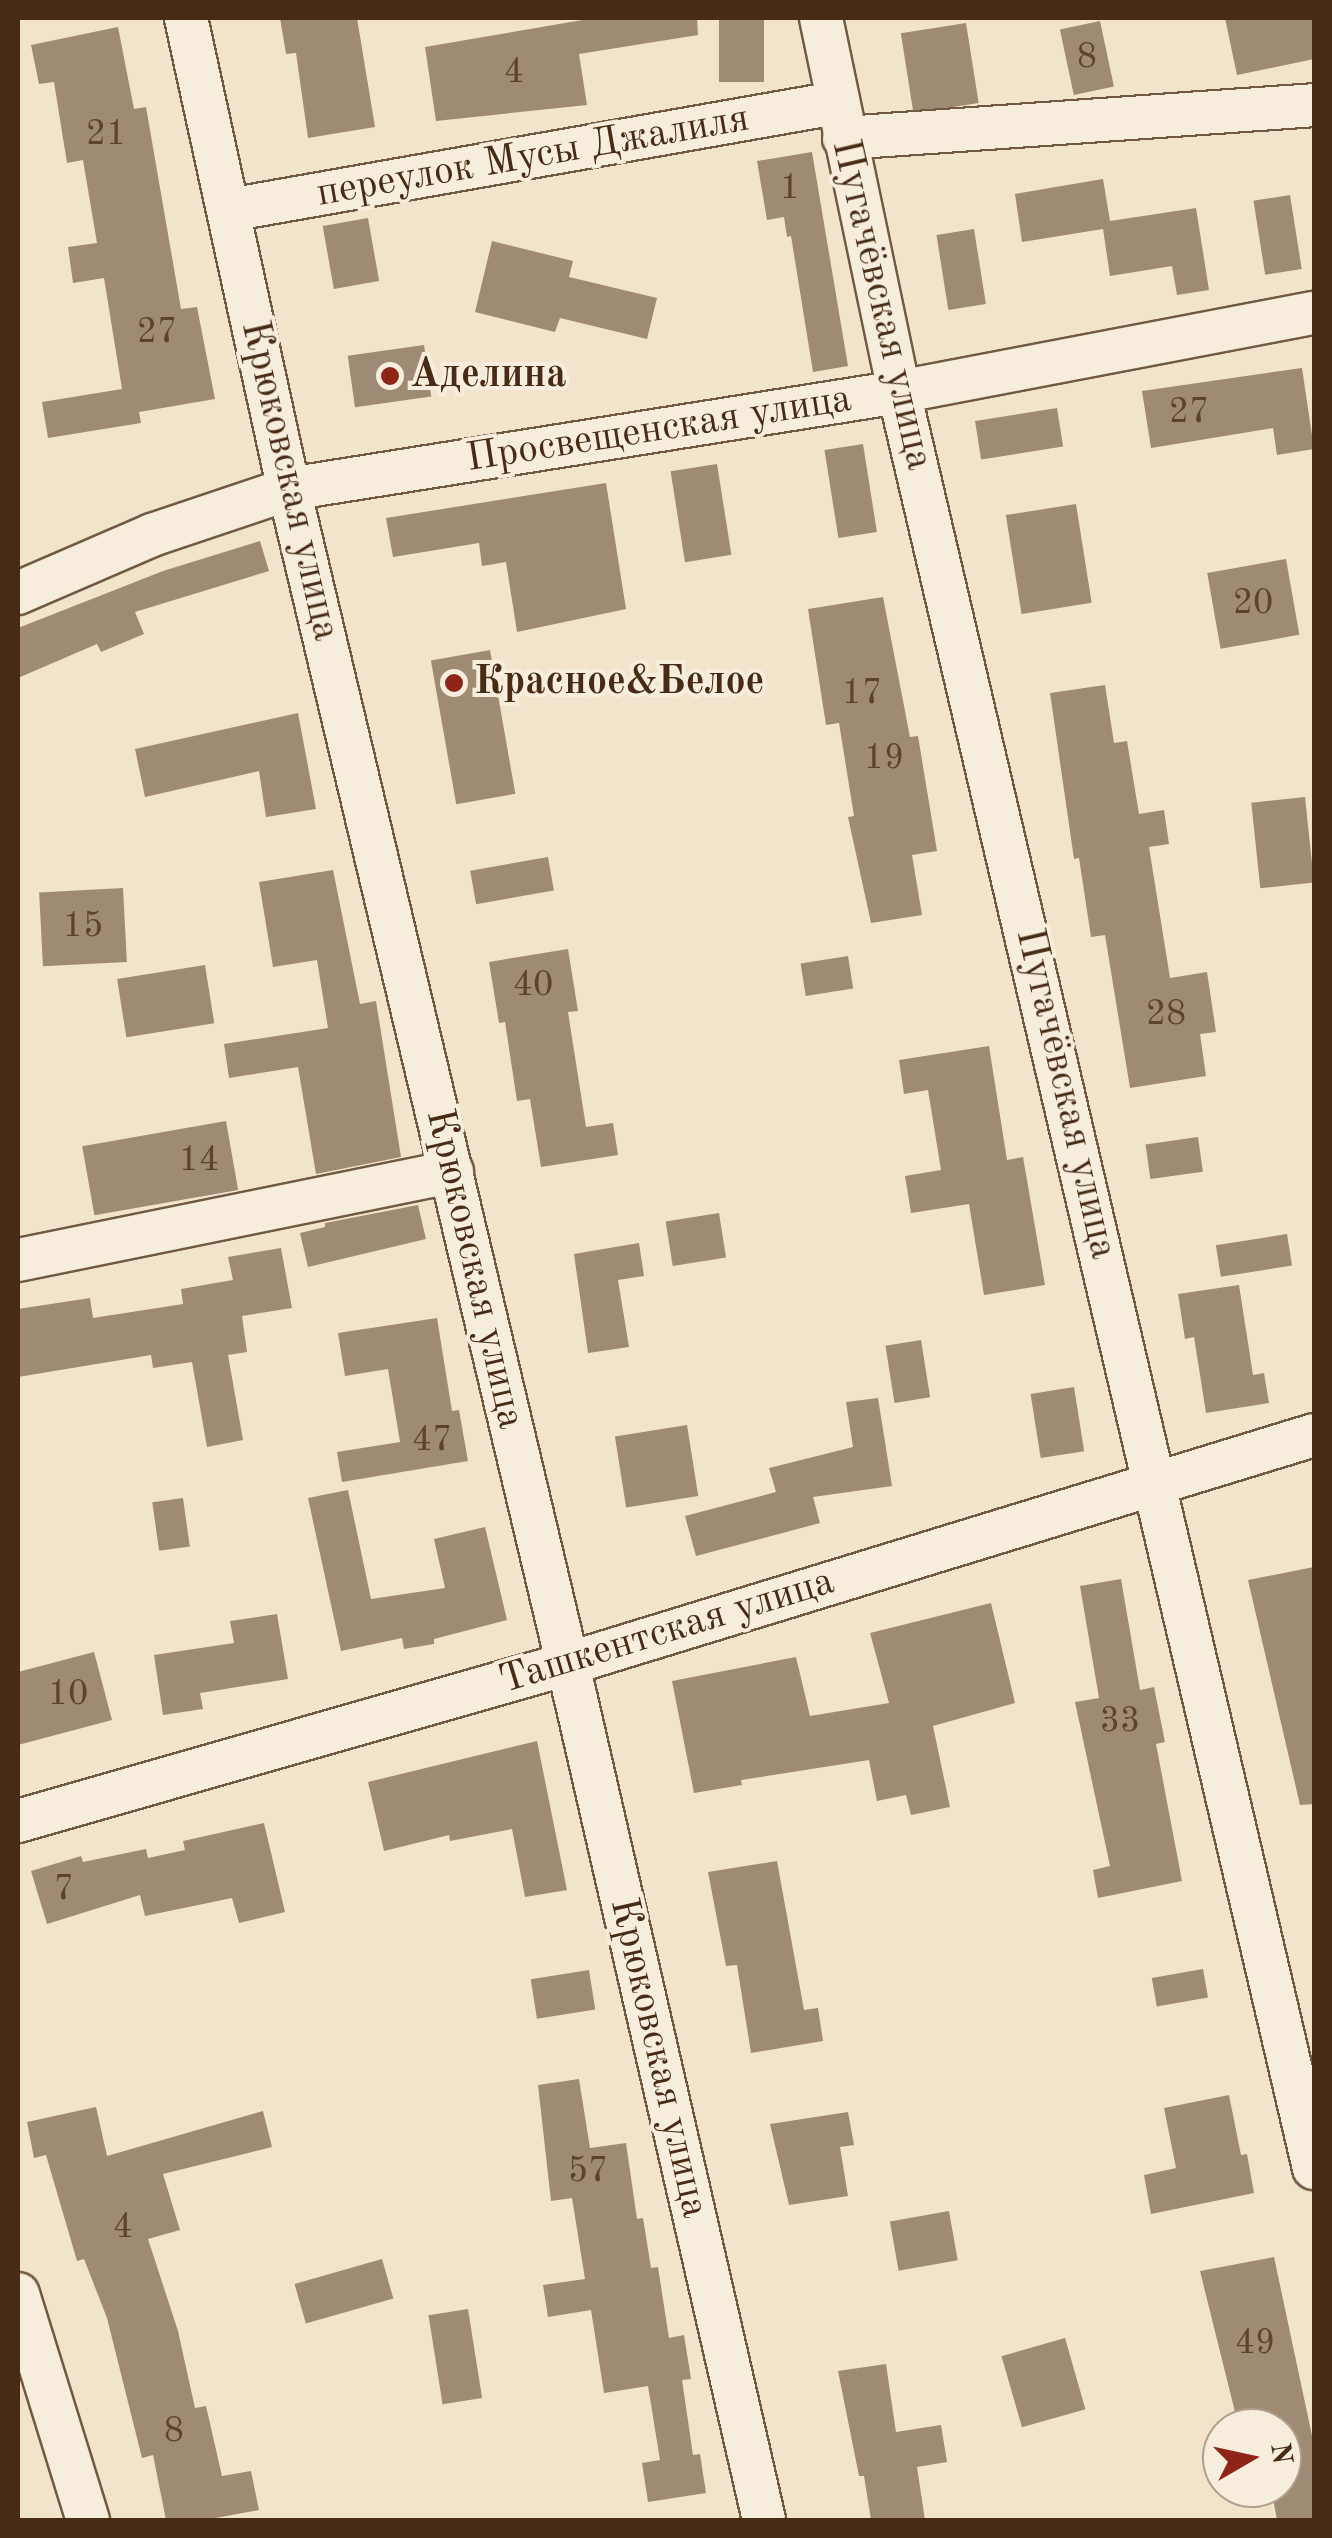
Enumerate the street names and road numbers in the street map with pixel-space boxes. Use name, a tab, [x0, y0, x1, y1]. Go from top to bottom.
street label: переулок Мусы Джалиля	[313, 95, 753, 219]
street label: Пугачёвская улица	[820, 135, 942, 475]
street label: Крюковская улица	[229, 316, 349, 646]
street label: Просвещенская улица	[463, 376, 855, 484]
street label: Пугачёвская улица	[1004, 924, 1126, 1264]
street label: Крюковская улица	[414, 1104, 534, 1434]
street label: Ташкентская улица	[494, 1558, 840, 1706]
street label: Крюковская улица	[598, 1893, 718, 2223]

